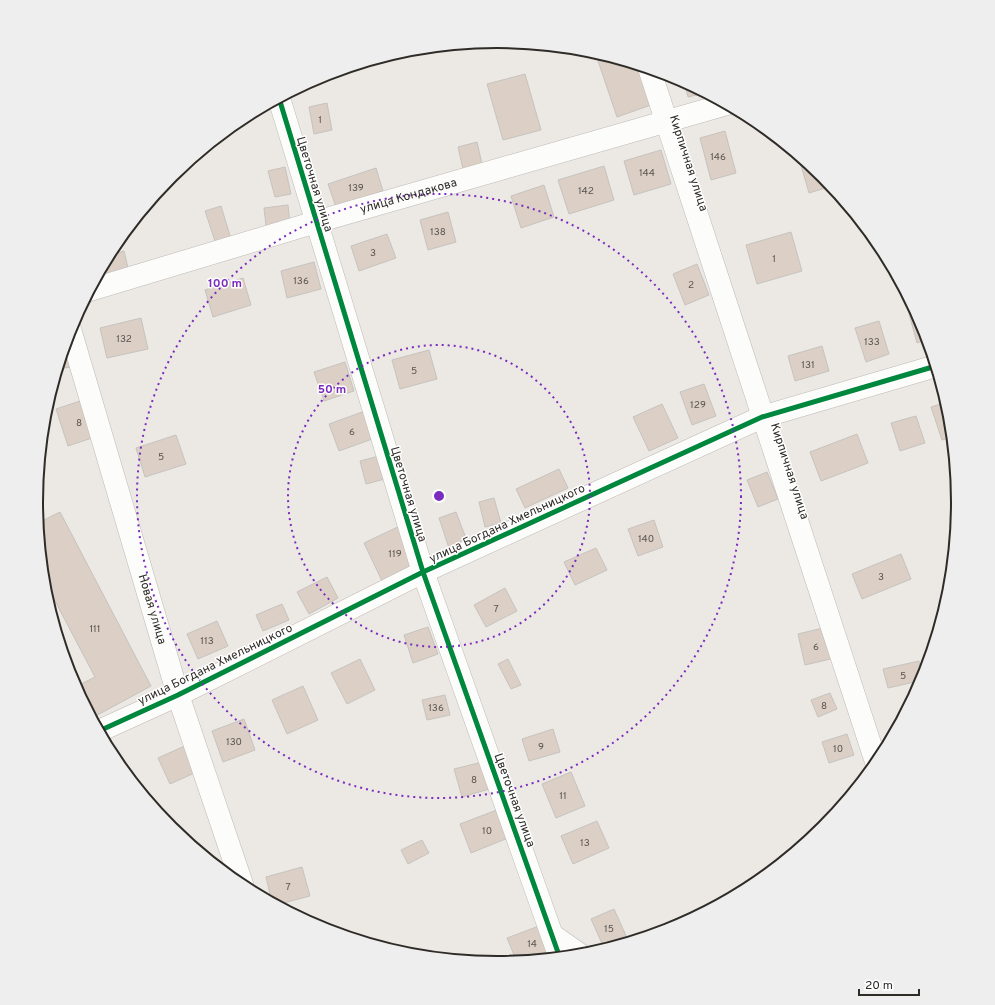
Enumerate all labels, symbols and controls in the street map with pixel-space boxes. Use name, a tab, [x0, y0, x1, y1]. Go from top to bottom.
street label: Кирпичная улица	[665, 113, 711, 214]
house number: 1	[318, 114, 322, 127]
street label: Цветочная улица	[292, 135, 336, 234]
house number: 146	[710, 151, 726, 164]
house number: 144	[639, 167, 655, 180]
street label: улица Кондакова	[358, 175, 459, 218]
house number: 139	[348, 182, 364, 195]
house number: 142	[578, 185, 594, 198]
house number: 138	[430, 226, 446, 239]
house number: 3	[370, 247, 376, 260]
house number: 1	[772, 253, 776, 266]
house number: 136	[293, 275, 309, 288]
text: 100 m	[208, 276, 242, 292]
house number: 2	[688, 279, 694, 292]
house number: 132	[116, 333, 132, 346]
house number: 133	[864, 336, 880, 349]
house number: 131	[801, 359, 815, 372]
house number: 5	[411, 365, 417, 378]
text: 50 m	[318, 382, 346, 398]
house number: 129	[690, 399, 706, 412]
house number: 8	[76, 417, 82, 430]
street label: Кирпичная улица	[766, 421, 812, 522]
house number: 6	[349, 426, 355, 439]
street label: Цветочная улица	[386, 445, 430, 544]
house number: 5	[158, 451, 164, 464]
street label: улица Богдана Хмельницкого	[427, 481, 588, 567]
centre of rings	[432, 489, 446, 503]
house number: 140	[638, 533, 654, 546]
house number: 119	[388, 548, 402, 561]
house number: 3	[878, 571, 884, 584]
street label: Новая улица	[134, 572, 170, 646]
house number: 7	[493, 603, 499, 616]
street label: улица Богдана Хмельницкого	[135, 620, 296, 709]
house number: 111	[89, 623, 101, 636]
house number: 113	[200, 635, 214, 648]
house number: 6	[813, 641, 819, 654]
house number: 5	[900, 670, 906, 683]
house number: 8	[821, 700, 827, 713]
house number: 136	[428, 702, 444, 715]
house number: 130	[226, 736, 242, 749]
house number: 9	[538, 741, 544, 754]
house number: 10	[833, 743, 843, 756]
street label: Цветочная улица	[490, 751, 538, 850]
house number: 8	[471, 774, 477, 787]
house number: 11	[559, 790, 567, 803]
house number: 10	[482, 825, 492, 838]
house number: 13	[580, 837, 590, 850]
house number: 7	[285, 881, 291, 894]
house number: 15	[604, 923, 614, 936]
house number: 14	[527, 938, 537, 951]
scale bar	[859, 971, 919, 997]
text: 20 m	[865, 978, 893, 994]

